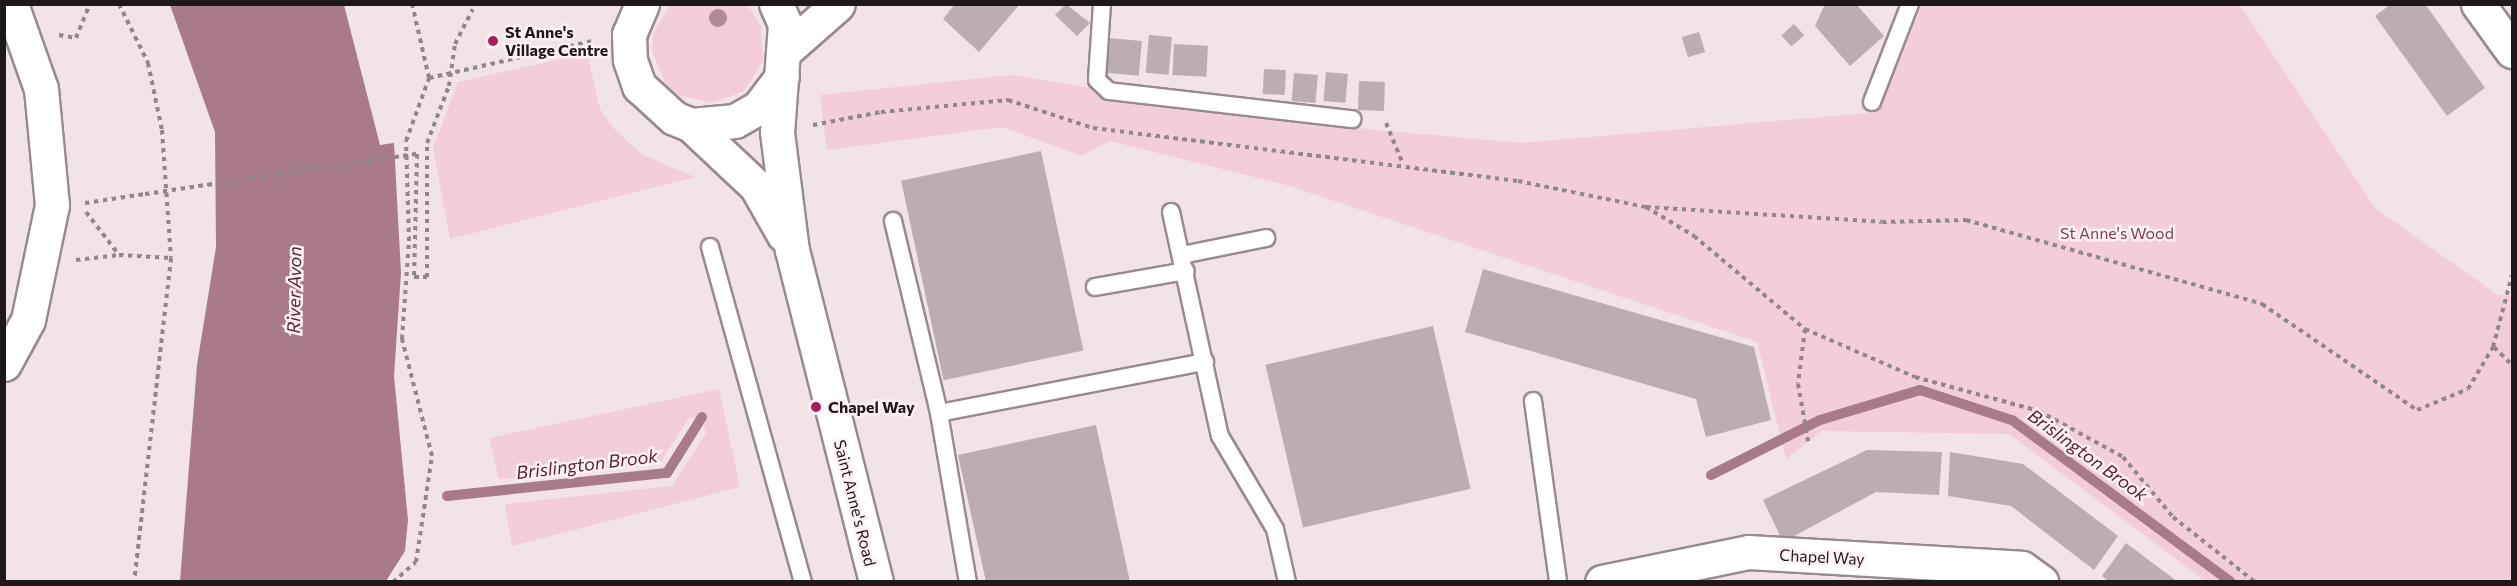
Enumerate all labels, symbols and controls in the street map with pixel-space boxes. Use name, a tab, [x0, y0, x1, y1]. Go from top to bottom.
place label: St Anne's Village Centre	[505, 22, 608, 60]
marker: St Anne's Village Centre	[486, 34, 500, 48]
park label: St Anne's Wood	[2060, 223, 2174, 243]
water label: River Avon	[282, 246, 306, 334]
place label: Chapel Way	[828, 397, 915, 417]
marker: Chapel Way	[809, 400, 823, 414]
water label: Brislington Brook	[2024, 404, 2152, 506]
street label: Saint Anne's Road	[830, 438, 880, 568]
water label: Brislington Brook	[515, 445, 659, 483]
street label: Chapel Way	[1779, 545, 1865, 569]

